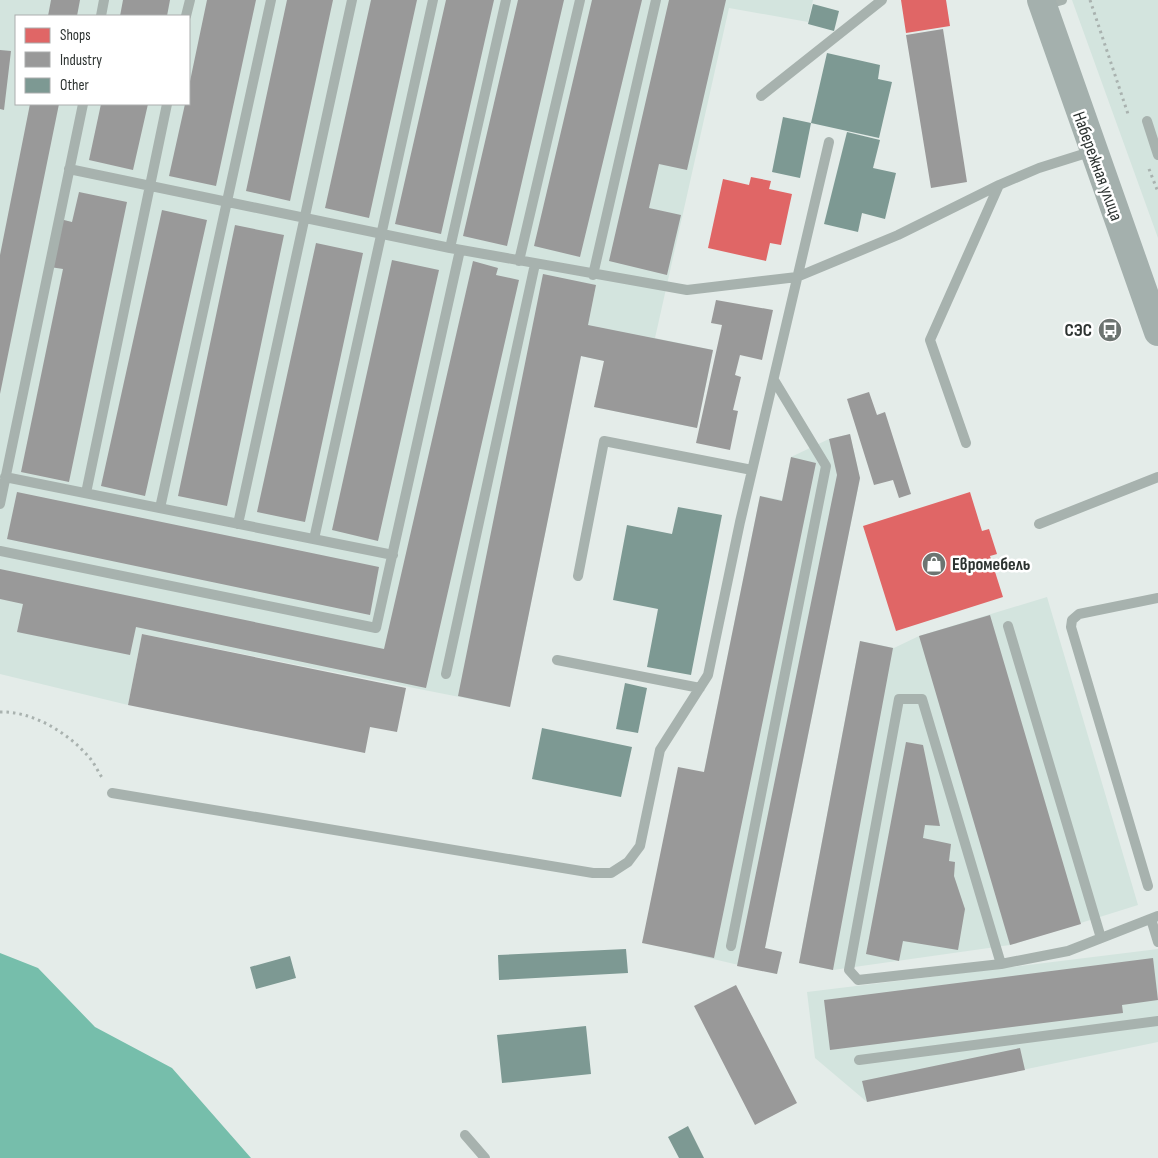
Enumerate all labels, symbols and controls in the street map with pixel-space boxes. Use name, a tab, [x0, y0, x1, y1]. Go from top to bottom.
legend	[15, 15, 190, 105]
text: Shops	[60, 26, 91, 45]
text: Industry	[60, 51, 102, 70]
text: Other	[60, 76, 89, 95]
street label: Набережная улица	[1068, 109, 1127, 224]
bus stop icon: СЭС	[1097, 317, 1123, 343]
place label: СЭС	[1065, 320, 1092, 341]
shop icon: Евромебель	[921, 551, 947, 577]
place label: Евромебель	[952, 554, 1030, 575]

